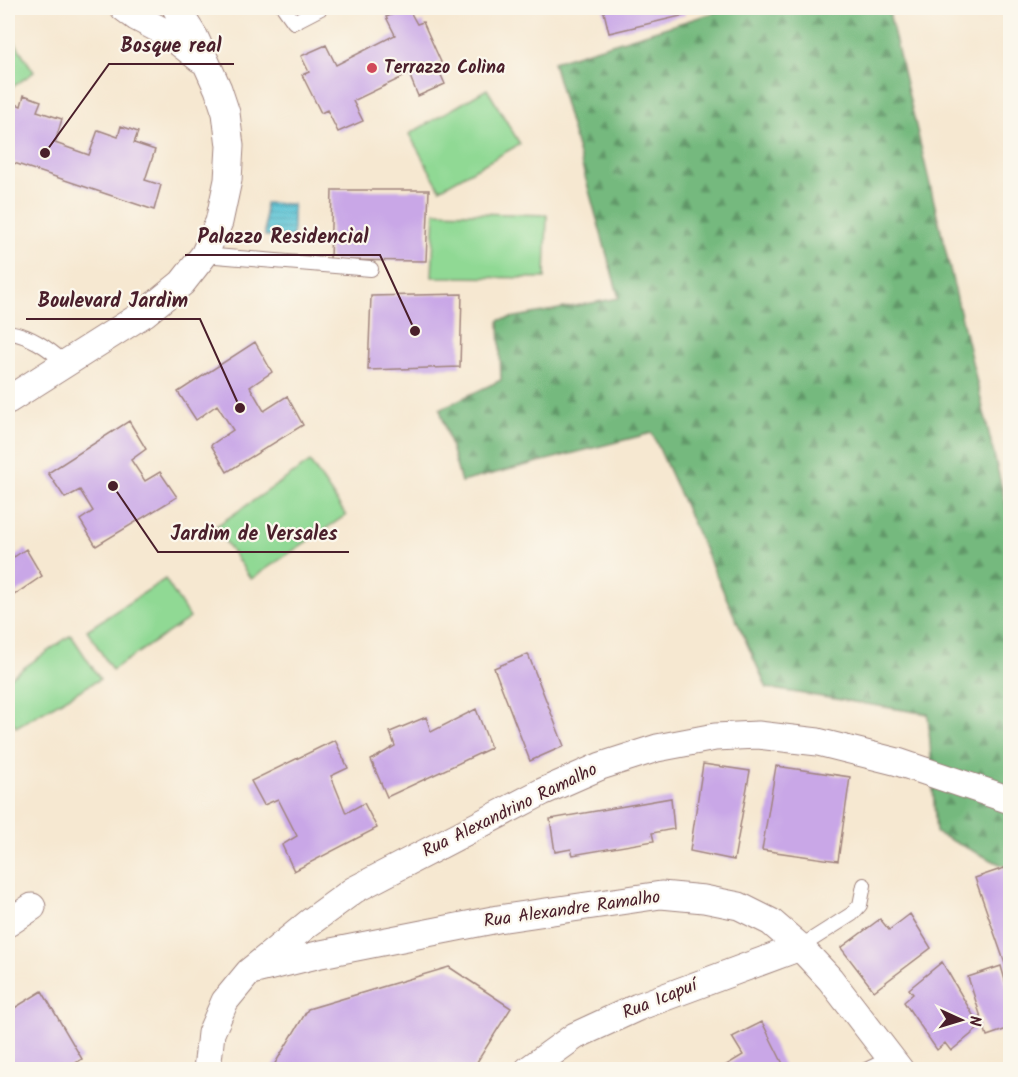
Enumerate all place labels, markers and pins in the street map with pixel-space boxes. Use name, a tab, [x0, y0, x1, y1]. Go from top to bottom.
callout: Bosque real	[109, 26, 234, 64]
place label: Terrazzo Colina	[384, 54, 505, 83]
marker: Terrazzo Colina	[365, 61, 379, 75]
callout: Palazzo Residencial	[185, 217, 380, 255]
callout: Boulevard Jardim	[26, 281, 200, 319]
callout: Jardim de Versales	[158, 514, 349, 552]

